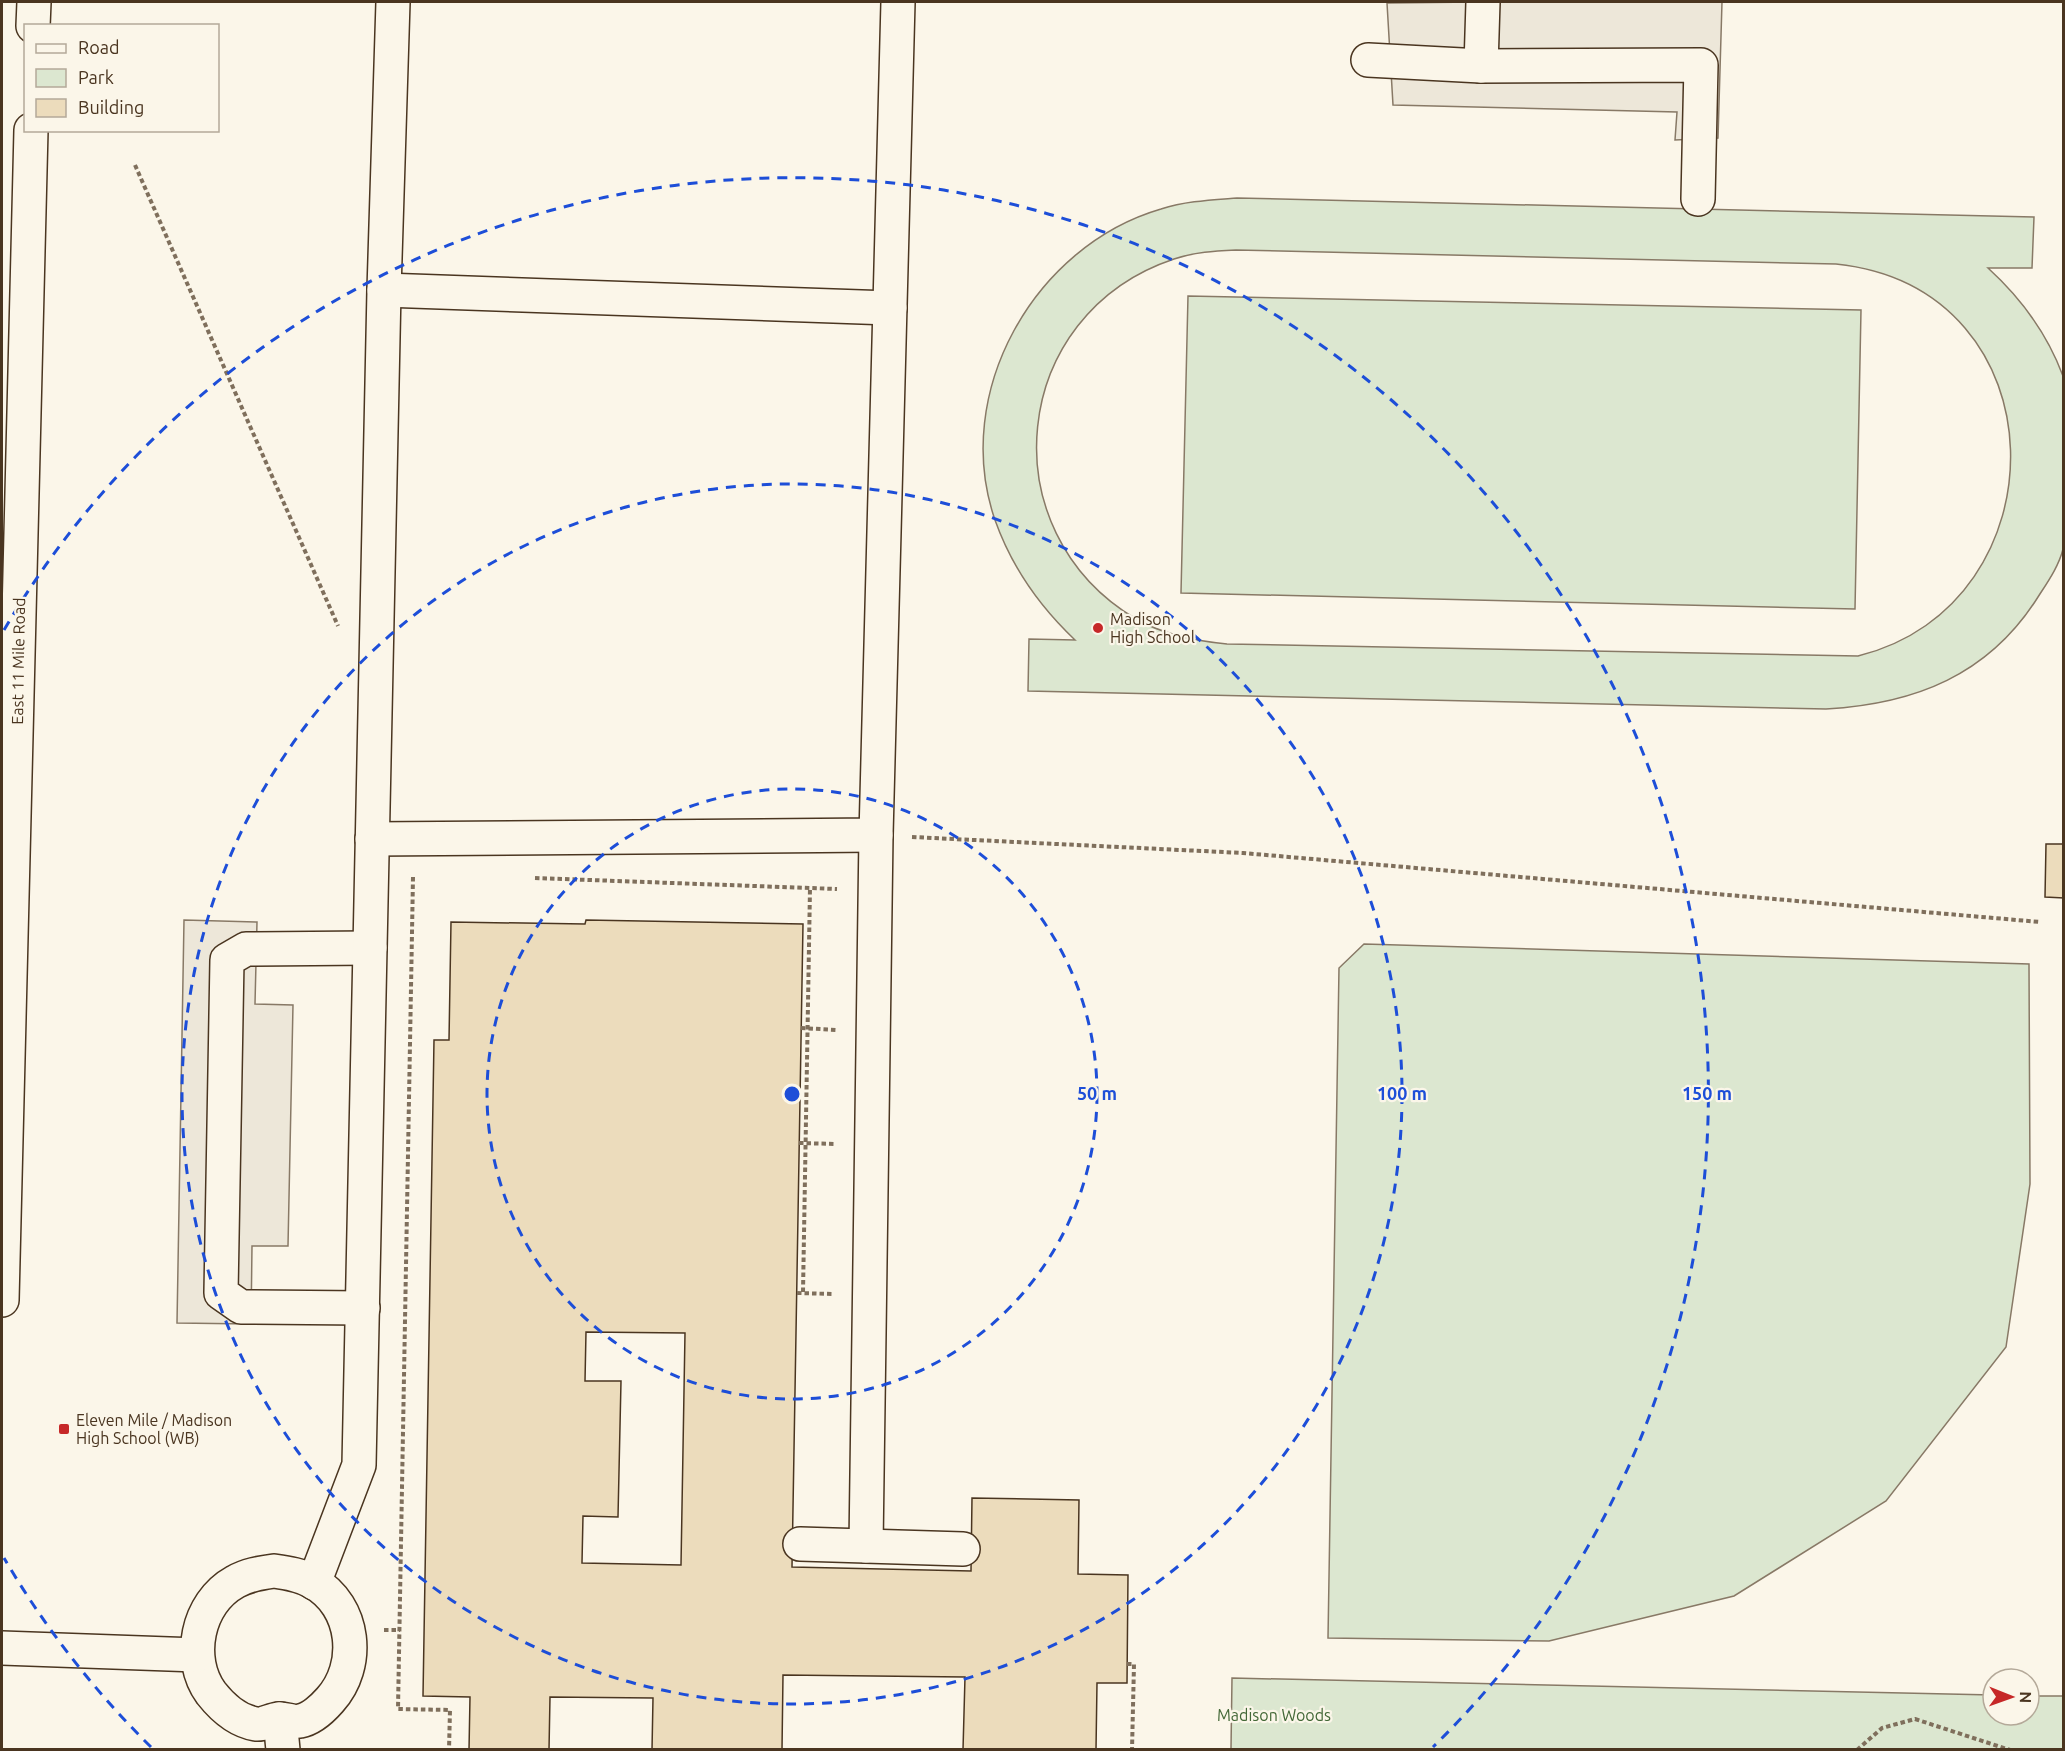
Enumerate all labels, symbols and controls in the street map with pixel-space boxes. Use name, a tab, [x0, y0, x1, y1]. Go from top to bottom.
legend	[24, 24, 219, 132]
text: Road	[78, 37, 120, 57]
text: Park	[78, 67, 114, 87]
text: Building	[78, 97, 144, 117]
street label: East 11 Mile Road	[8, 597, 28, 725]
place label: Madison High School	[1110, 610, 1195, 646]
marker: Madison High School	[1091, 621, 1105, 635]
text: 50 m	[1077, 1083, 1117, 1103]
text: 100 m	[1377, 1083, 1427, 1103]
text: 150 m	[1682, 1083, 1732, 1103]
centre of rings	[782, 1084, 802, 1104]
place label: Eleven Mile / Madison High School (WB)	[76, 1411, 232, 1448]
marker: Eleven Mile / Madison High School (WB)	[57, 1422, 71, 1436]
north arrow	[1981, 1667, 2041, 1727]
text: N	[2017, 1691, 2035, 1703]
park label: Madison Woods	[1217, 1706, 1331, 1724]

